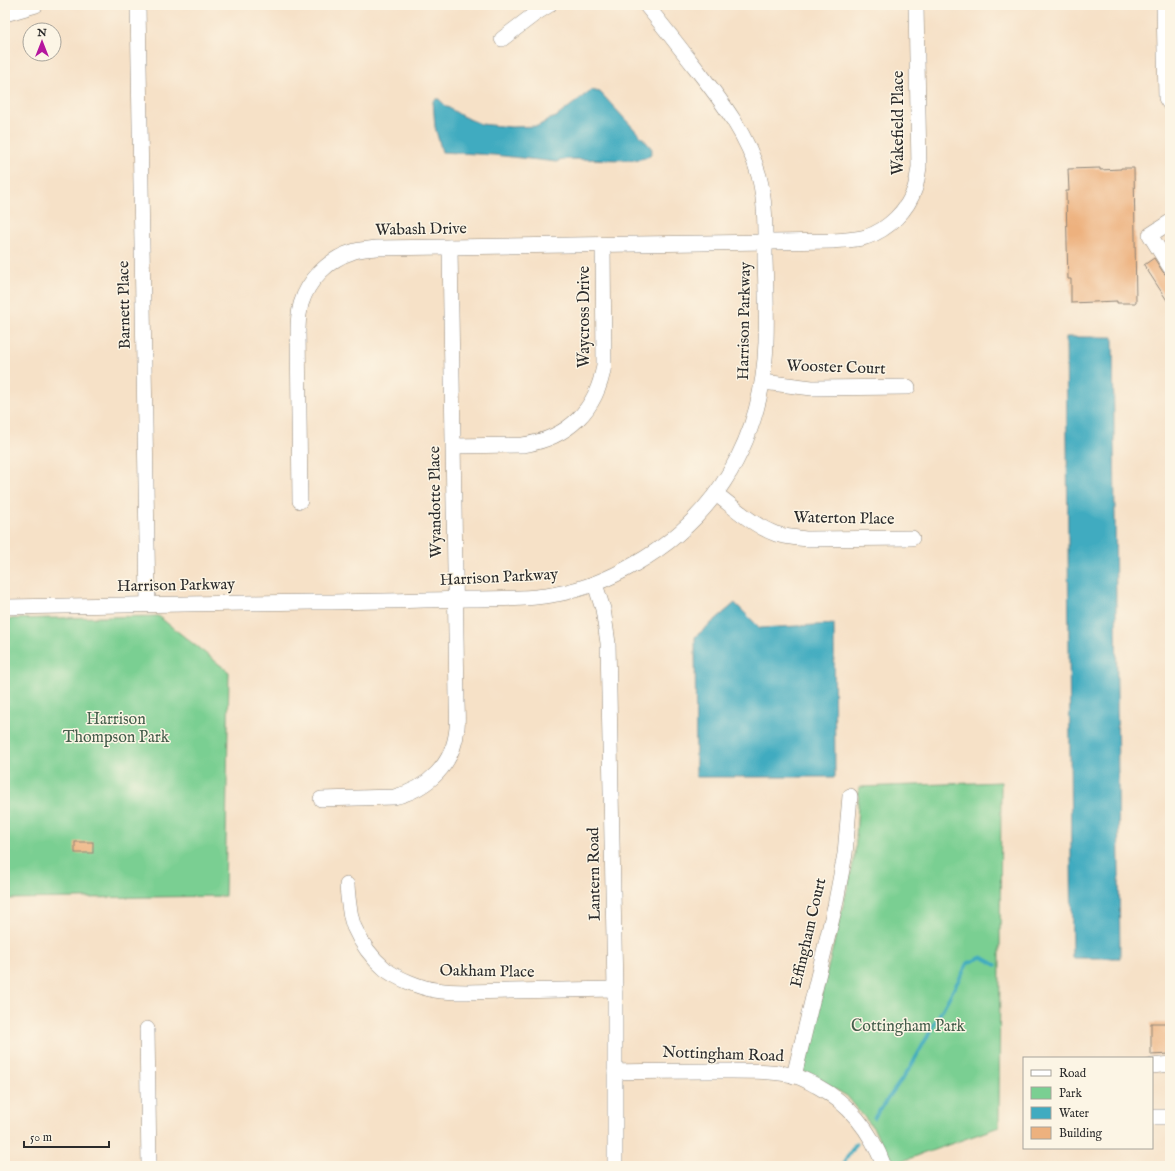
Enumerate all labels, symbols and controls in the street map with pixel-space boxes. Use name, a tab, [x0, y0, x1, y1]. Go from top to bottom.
north arrow	[22, 22, 62, 62]
text: N	[36, 26, 47, 40]
street label: Wakefield Place	[889, 71, 909, 175]
street label: Wabash Drive	[375, 219, 467, 241]
street label: Barnett Place	[114, 261, 136, 349]
street label: Harrison Parkway	[734, 262, 756, 380]
street label: Waycross Drive	[575, 266, 595, 368]
street label: Wooster Court	[786, 356, 886, 380]
street label: Wyandotte Place	[425, 446, 447, 558]
street label: Waterton Place	[793, 508, 895, 530]
street label: Harrison Parkway	[439, 565, 559, 591]
street label: Harrison Parkway	[117, 575, 235, 597]
park label: Harrison Thompson Park	[63, 710, 170, 748]
street label: Lantern Road	[584, 827, 606, 921]
street label: Effingham Court	[787, 876, 831, 990]
street label: Oakham Place	[439, 961, 535, 983]
park label: Cottingham Park	[851, 1017, 966, 1037]
street label: Nottingham Road	[662, 1043, 785, 1067]
legend	[1023, 1057, 1153, 1149]
text: Road	[1059, 1066, 1087, 1081]
text: Park	[1059, 1086, 1082, 1101]
text: Water	[1059, 1106, 1090, 1121]
scale bar	[24, 1123, 109, 1149]
text: Building	[1059, 1126, 1103, 1141]
text: 50 m	[30, 1130, 52, 1145]

